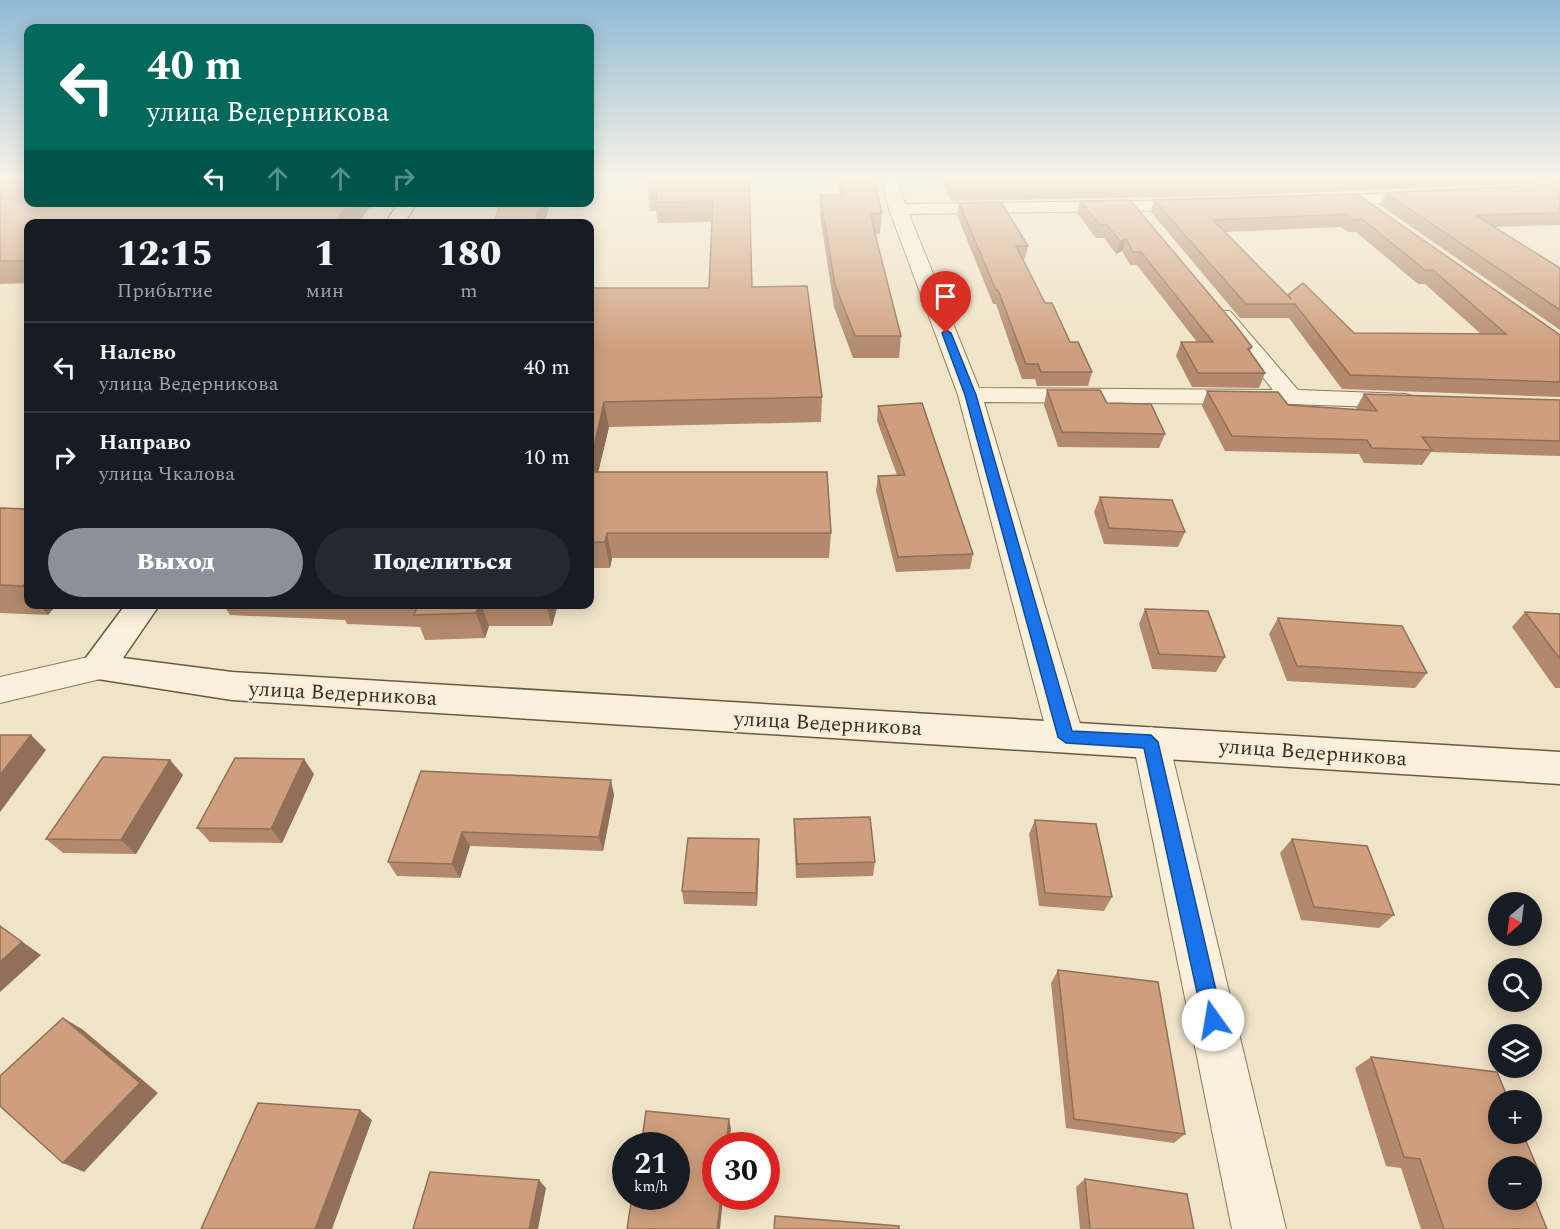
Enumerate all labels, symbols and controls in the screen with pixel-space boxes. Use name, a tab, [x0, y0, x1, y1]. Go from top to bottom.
text: 40 m	[147, 35, 242, 98]
icon: left	[48, 48, 126, 126]
text: улица Ведерникова	[147, 92, 389, 134]
icon: left	[198, 162, 231, 195]
icon: ahead	[261, 162, 294, 195]
icon: ahead	[324, 162, 357, 195]
icon: right	[387, 162, 420, 195]
text: 12:15	[117, 227, 213, 282]
text: 1	[314, 227, 336, 282]
text: 180	[437, 227, 501, 282]
pin	[920, 271, 971, 333]
text: Прибытие	[117, 276, 213, 306]
text: мин	[306, 276, 344, 306]
text: m	[460, 276, 478, 306]
icon: arrive	[929, 280, 962, 313]
text: Налево	[99, 336, 176, 369]
icon: left	[48, 351, 81, 384]
text: 40 m	[524, 351, 570, 384]
text: улица Ведерникова	[99, 369, 279, 399]
text: Направо	[99, 426, 191, 459]
icon: right	[48, 441, 81, 474]
text: 10 m	[524, 441, 570, 474]
text: улица Чкалова	[99, 459, 235, 489]
button: Выход	[48, 528, 303, 597]
button: Поделиться	[315, 528, 570, 597]
street label: улица Ведерникова	[247, 673, 439, 715]
street label: улица Ведерникова	[732, 703, 924, 745]
street label: улица Ведерникова	[1217, 730, 1409, 776]
north arrow	[1488, 892, 1542, 946]
map controls	[1488, 892, 1542, 1210]
button: search	[1488, 958, 1542, 1012]
position arrow	[1181, 988, 1245, 1052]
button: layers	[1488, 1024, 1542, 1078]
button: +	[1488, 1090, 1542, 1144]
speed limit sign: 30	[702, 1132, 780, 1210]
text: 21	[634, 1141, 668, 1187]
button: −	[1488, 1156, 1542, 1210]
text: km/h	[634, 1175, 668, 1198]

